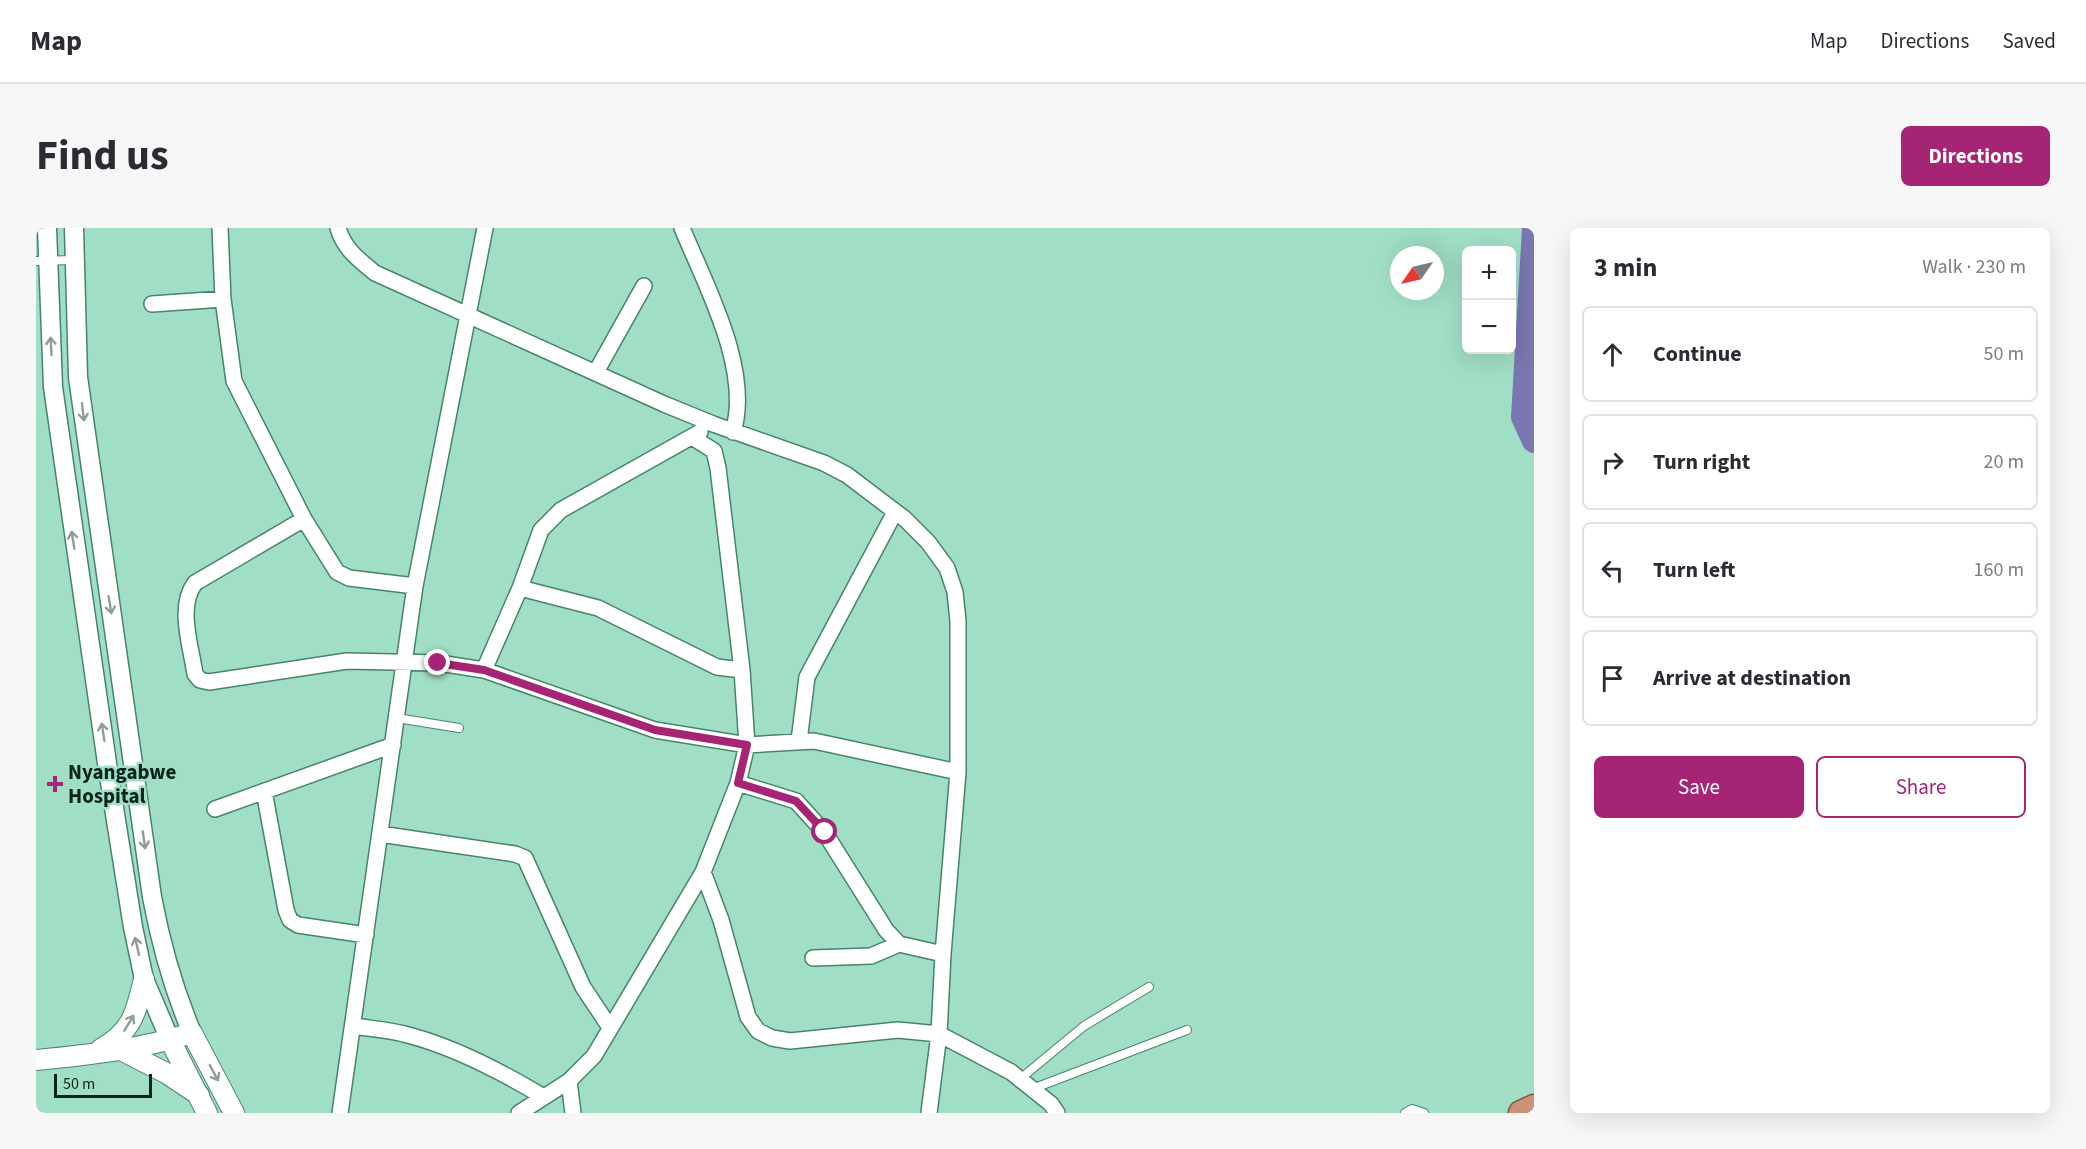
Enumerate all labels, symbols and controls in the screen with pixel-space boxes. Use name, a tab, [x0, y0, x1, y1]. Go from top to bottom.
text: Map	[30, 21, 82, 61]
text: Map	[1810, 26, 1848, 56]
text: Directions	[1881, 26, 1969, 56]
text: Saved	[2002, 26, 2056, 56]
text: Find us	[36, 126, 169, 186]
button: Directions	[1901, 126, 2050, 186]
north arrow	[1390, 246, 1444, 300]
map controls	[1462, 246, 1516, 354]
button: +	[1462, 246, 1516, 300]
text: 3 min	[1594, 249, 1657, 286]
text: Walk · 230 m	[1922, 253, 2026, 281]
button: −	[1462, 300, 1516, 354]
one-way arrow	[46, 337, 57, 356]
icon: ahead	[1596, 338, 1629, 371]
text: Continue	[1653, 338, 1742, 370]
text: 50 m	[1984, 340, 2024, 368]
one-way arrow	[77, 402, 88, 422]
icon: right	[1596, 446, 1629, 479]
text: Turn right	[1653, 446, 1750, 478]
text: 20 m	[1984, 448, 2024, 476]
one-way arrow	[68, 530, 79, 550]
icon: left	[1596, 554, 1629, 587]
text: Turn left	[1653, 554, 1735, 586]
text: 160 m	[1974, 556, 2024, 584]
one-way arrow	[105, 595, 116, 615]
route end	[424, 649, 450, 675]
icon: arrive	[1596, 662, 1629, 695]
text: Arrive at destination	[1653, 662, 1851, 694]
one-way arrow	[97, 723, 108, 743]
button: Save	[1594, 756, 1804, 818]
button: Share	[1816, 756, 2026, 818]
place label: Nyangabwe Hospital	[68, 757, 176, 811]
marker: Nyangabwe Hospital	[46, 775, 64, 793]
route start	[811, 818, 837, 844]
one-way arrow	[139, 829, 150, 849]
one-way arrow	[131, 936, 142, 956]
one-way arrow	[123, 1015, 136, 1032]
one-way arrow	[209, 1063, 220, 1081]
scale bar	[54, 1071, 152, 1098]
text: 50 m	[63, 1073, 95, 1095]

